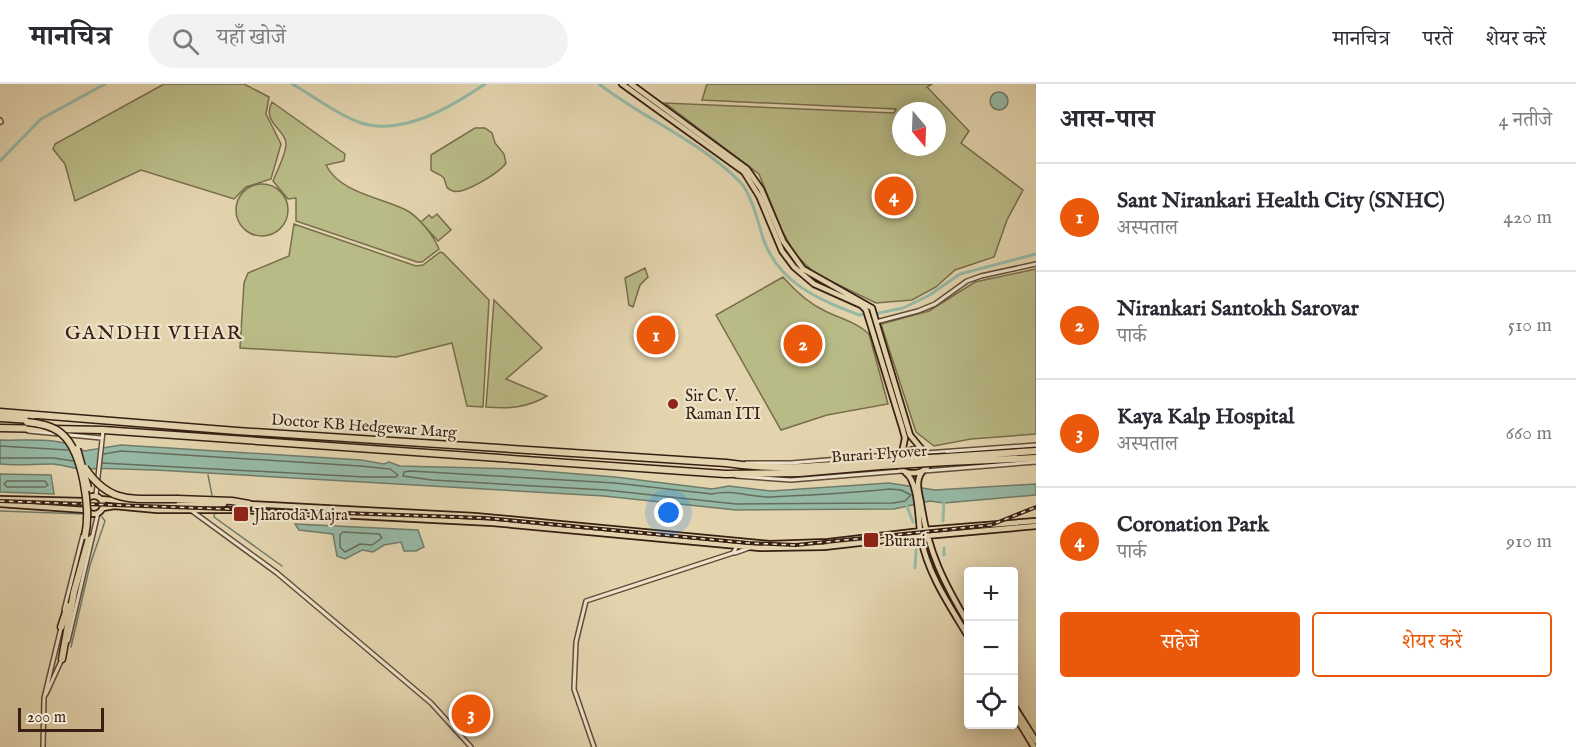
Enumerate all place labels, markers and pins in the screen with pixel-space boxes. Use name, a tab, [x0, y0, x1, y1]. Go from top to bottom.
pin: 4	[874, 174, 914, 218]
pin: 1	[636, 312, 676, 358]
pin: 2	[784, 322, 822, 366]
place label: Sir C. V. Raman ITI	[685, 387, 761, 425]
marker: Sir C. V. Raman ITI	[666, 397, 680, 411]
marker: Jharoda Majra	[232, 505, 250, 523]
place label: Jharoda Majra	[252, 506, 348, 526]
marker: Burari	[862, 531, 880, 549]
place label: Burari	[884, 532, 926, 552]
pin: 3	[452, 692, 490, 736]

